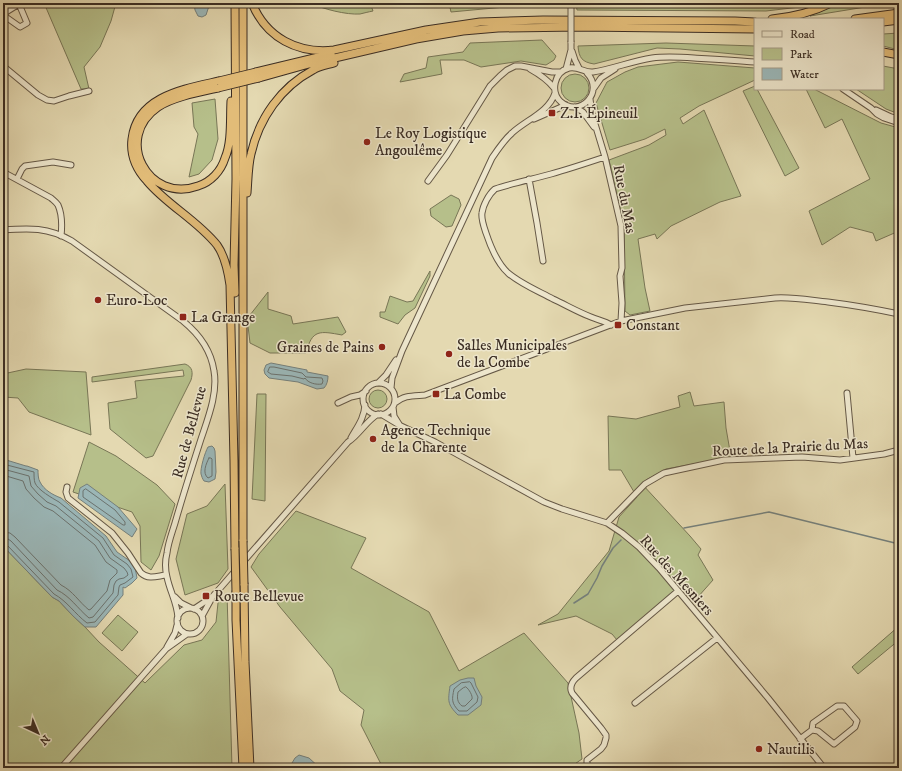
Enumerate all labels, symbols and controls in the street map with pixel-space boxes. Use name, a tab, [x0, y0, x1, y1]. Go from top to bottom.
legend	[754, 18, 884, 90]
text: Road	[790, 27, 815, 42]
text: Park	[790, 47, 812, 62]
text: Water	[789, 67, 819, 82]
place label: Z.I. Épineuil	[560, 104, 638, 123]
marker: Z.I. Épineuil	[547, 108, 557, 118]
place label: Le Roy Logistique Angoulême	[375, 124, 487, 160]
marker: Le Roy Logistique Angoulême	[362, 137, 372, 147]
street label: Rue du Mas	[609, 163, 640, 235]
place label: Euro-Loc	[106, 291, 168, 310]
marker: Euro-Loc	[93, 295, 103, 305]
place label: La Grange	[191, 308, 255, 327]
marker: La Grange	[178, 312, 188, 322]
place label: Constant	[626, 316, 680, 335]
marker: Constant	[613, 320, 623, 330]
place label: Salles Municipales de la Combe	[457, 336, 567, 372]
place label: Graines de Pains	[277, 338, 374, 357]
marker: Graines de Pains	[377, 342, 387, 352]
marker: Salles Municipales de la Combe	[444, 349, 454, 359]
street label: Rue de Bellevue	[168, 384, 211, 480]
place label: La Combe	[444, 385, 506, 404]
marker: La Combe	[431, 389, 441, 399]
place label: Agence Technique de la Charente	[381, 421, 491, 457]
marker: Agence Technique de la Charente	[368, 434, 378, 444]
street label: Route de la Prairie du Mas	[712, 434, 868, 461]
street label: Rue des Mesniers	[636, 531, 718, 620]
place label: Route Bellevue	[214, 587, 304, 606]
marker: Route Bellevue	[201, 591, 211, 601]
north arrow	[18, 713, 58, 753]
text: N	[36, 731, 52, 748]
place label: Nautilis	[767, 740, 815, 759]
marker: Nautilis	[754, 744, 764, 754]

